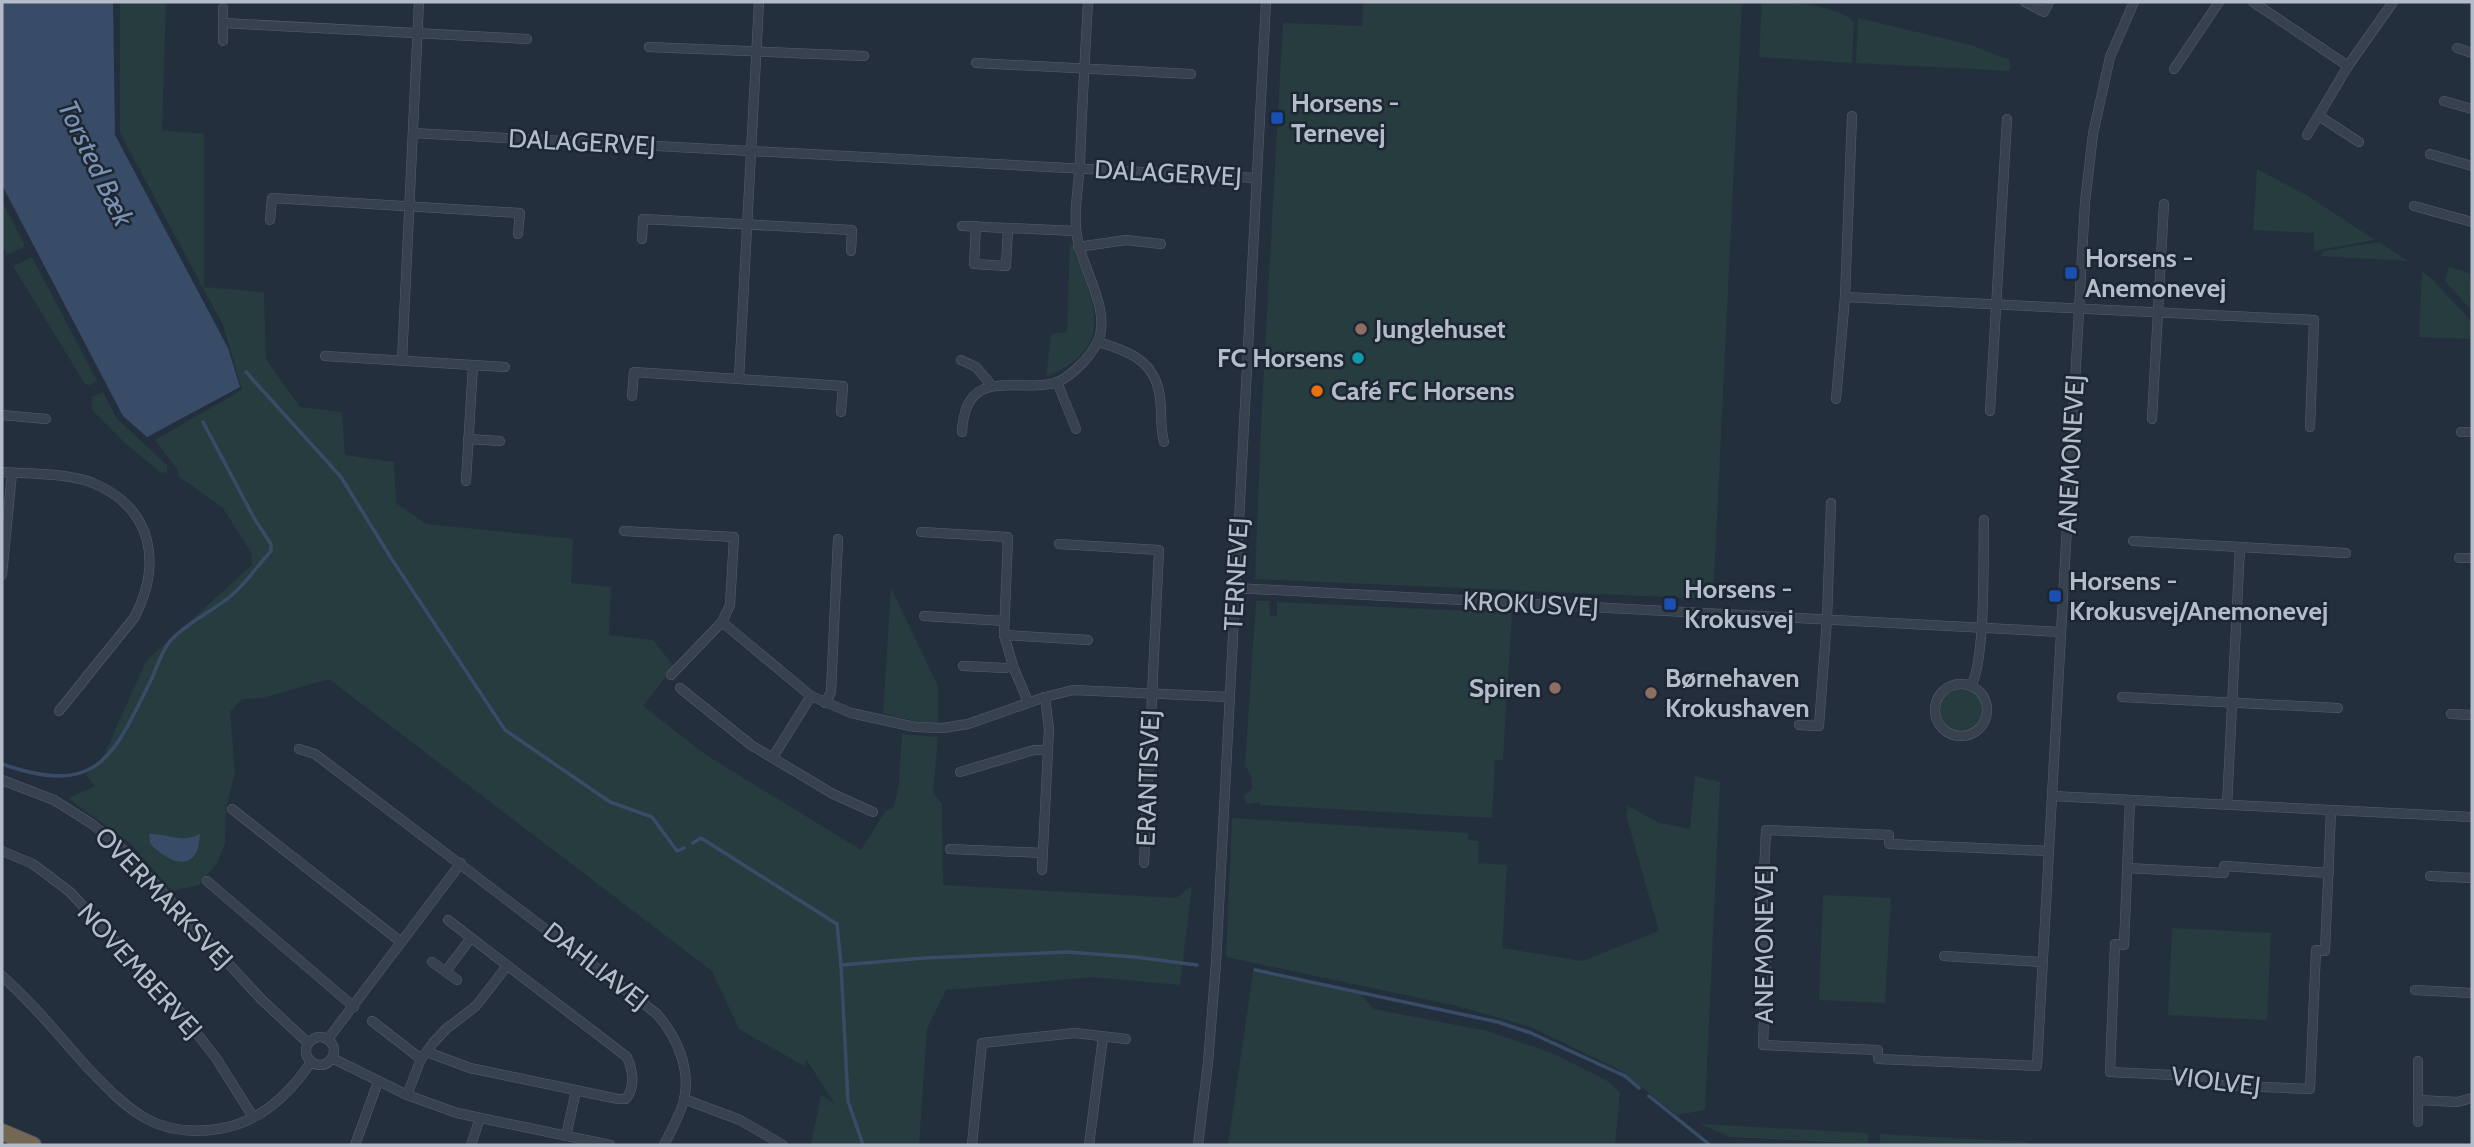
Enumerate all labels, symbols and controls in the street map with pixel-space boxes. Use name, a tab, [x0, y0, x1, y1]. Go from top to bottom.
place label: Horsens - Ternevej	[1291, 87, 1399, 149]
water label: Torsted Bæk	[51, 94, 142, 233]
marker: Horsens - Ternevej	[1269, 110, 1285, 126]
street label: DALAGERVEJ	[507, 122, 657, 162]
street label: DALAGERVEJ	[1093, 153, 1243, 193]
place label: Horsens - Anemonevej	[2085, 242, 2226, 304]
marker: Horsens - Anemonevej	[2063, 265, 2079, 281]
place label: Junglehuset	[1374, 313, 1506, 345]
marker: Junglehuset	[1353, 321, 1369, 337]
place label: FC Horsens	[1217, 342, 1344, 374]
marker: FC Horsens	[1350, 350, 1366, 366]
street label: ANEMONEVEJ	[2051, 374, 2091, 534]
place label: Café FC Horsens	[1331, 375, 1515, 407]
marker: Café FC Horsens	[1309, 383, 1325, 399]
street label: TERNEVEJ	[1217, 516, 1255, 632]
place label: Horsens - Krokusvej/Anemonevej	[2069, 565, 2328, 627]
place label: Horsens - Krokusvej	[1684, 573, 1794, 635]
street label: KROKUSVEJ	[1462, 584, 1600, 624]
marker: Horsens - Krokusvej/Anemonevej	[2047, 588, 2063, 604]
marker: Horsens - Krokusvej	[1662, 596, 1678, 612]
place label: Børnehaven Krokushaven	[1665, 662, 1810, 724]
place label: Spiren	[1469, 672, 1541, 704]
marker: Spiren	[1547, 680, 1563, 696]
marker: Børnehaven Krokushaven	[1643, 685, 1659, 701]
street label: ERANTISVEJ	[1130, 709, 1166, 847]
street label: OVERMARKSVEJ	[88, 820, 240, 976]
street label: ANEMONEVEJ	[1748, 864, 1780, 1024]
street label: NOVEMBERVEJ	[71, 897, 209, 1045]
street label: DAHLIAVEJ	[537, 915, 655, 1017]
street label: VIOLVEJ	[2169, 1060, 2263, 1102]

